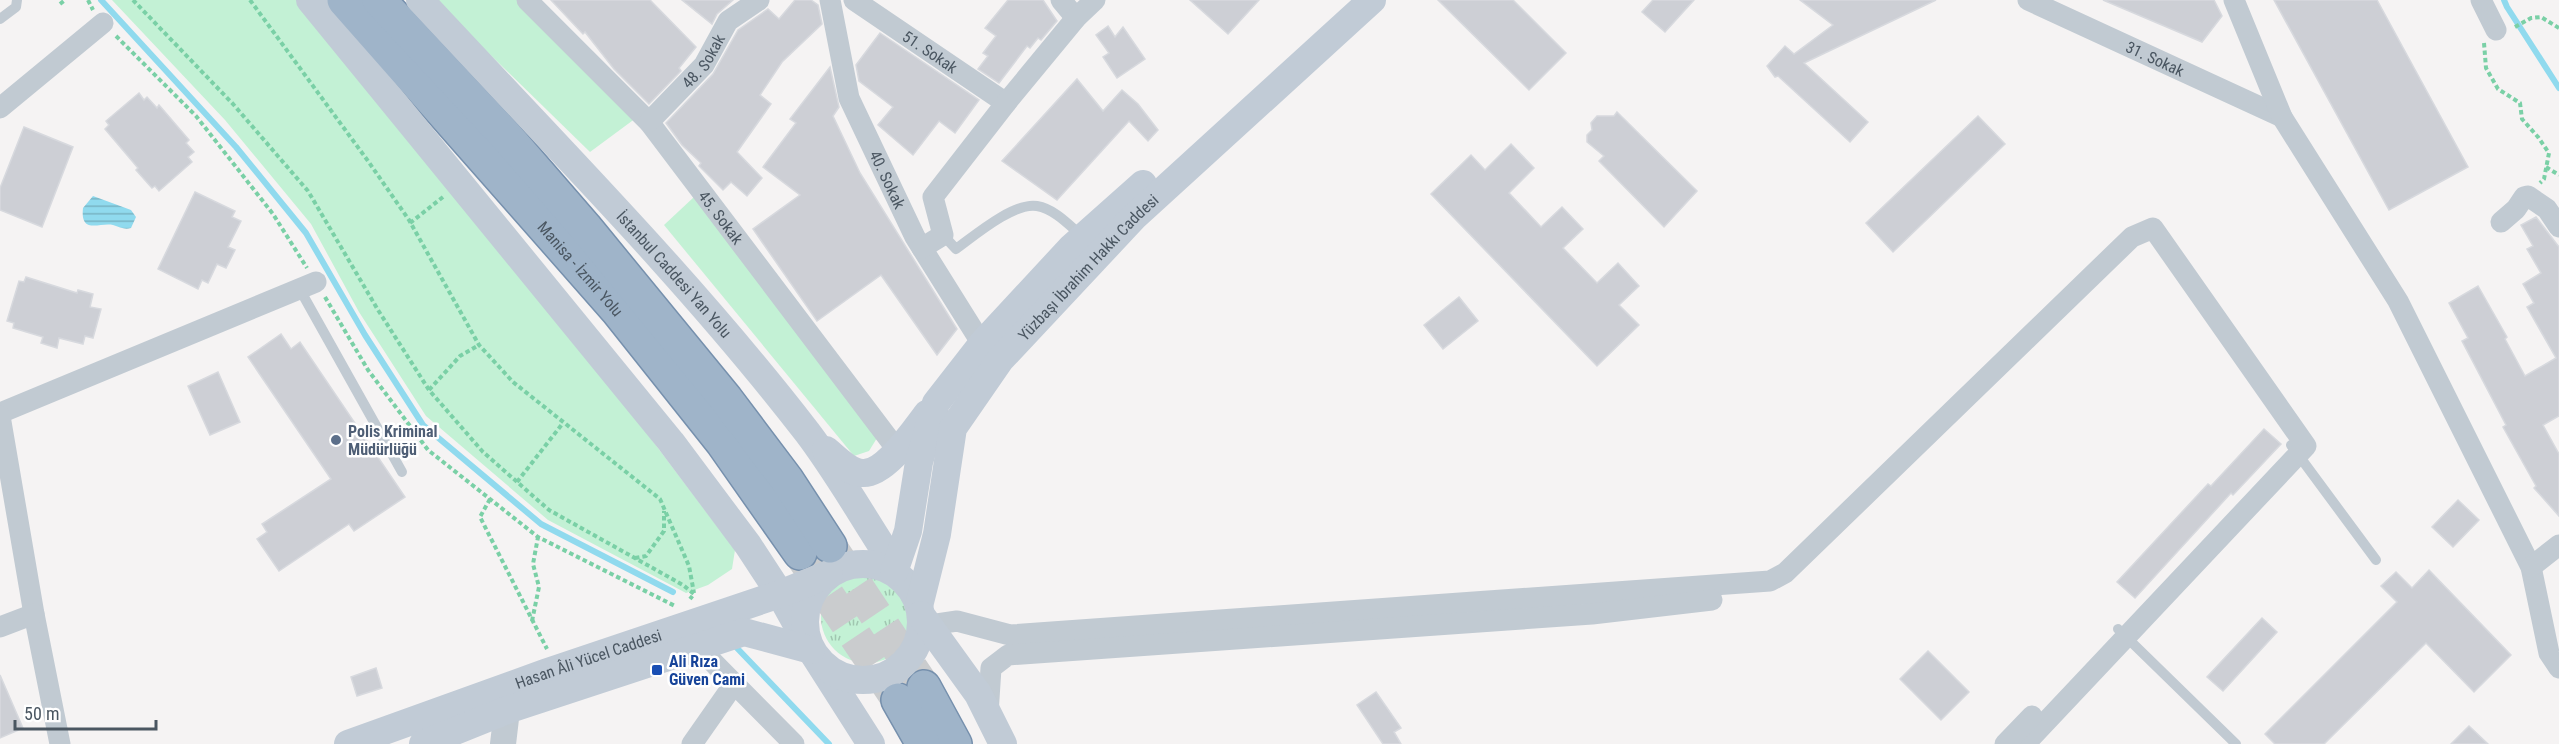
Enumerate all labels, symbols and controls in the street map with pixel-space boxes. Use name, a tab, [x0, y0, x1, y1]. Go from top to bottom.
street label: 51. Sokak	[899, 27, 962, 78]
street label: 48. Sokak	[678, 30, 729, 92]
street label: 31. Sokak	[2123, 37, 2188, 81]
street label: 40. Sokak	[865, 148, 909, 213]
street label: 45. Sokak	[694, 187, 747, 249]
street label: Yüzbaşı İbrahim Hakkı Caddesi	[1014, 191, 1162, 345]
street label: İstanbul Caddesi Yan Yolu	[613, 207, 735, 342]
street label: Manisa - İzmir Yolu	[533, 218, 627, 320]
place label: Polis Kriminal Müdürlüğü	[348, 422, 438, 459]
marker: Polis Kriminal Müdürlüğü	[329, 433, 343, 447]
street label: Hasan Âli Yücel Caddesi	[513, 626, 664, 693]
place label: Ali Rıza Güven Cami	[669, 652, 745, 689]
marker: Ali Rıza Güven Cami	[650, 663, 664, 677]
scale bar	[15, 693, 156, 731]
text: 50 m	[24, 703, 59, 724]

